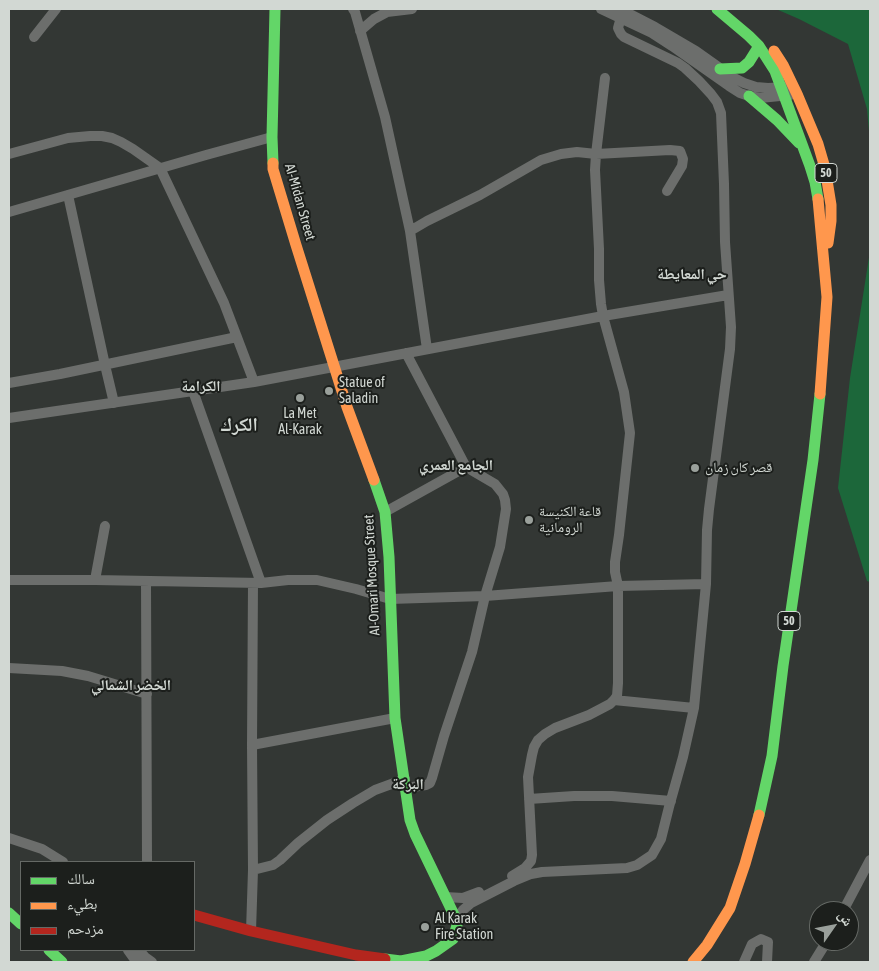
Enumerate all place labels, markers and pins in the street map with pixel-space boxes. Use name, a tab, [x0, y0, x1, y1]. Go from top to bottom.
place label: Statue of Saladin	[339, 375, 385, 408]
marker: Statue of Saladin	[323, 385, 335, 397]
marker: La Met Al-Karak	[294, 392, 306, 404]
place label: La Met Al-Karak	[278, 406, 322, 438]
place label: قصر كان زمان	[705, 460, 772, 476]
marker: قصر كان زمان	[689, 462, 701, 474]
place label: قاعة الكنيسة الرومانية	[539, 504, 601, 536]
marker: قاعة الكنيسة الرومانية	[523, 514, 535, 526]
place label: Al Karak Fire Station	[435, 911, 493, 944]
marker: Al Karak Fire Station	[419, 921, 431, 933]

